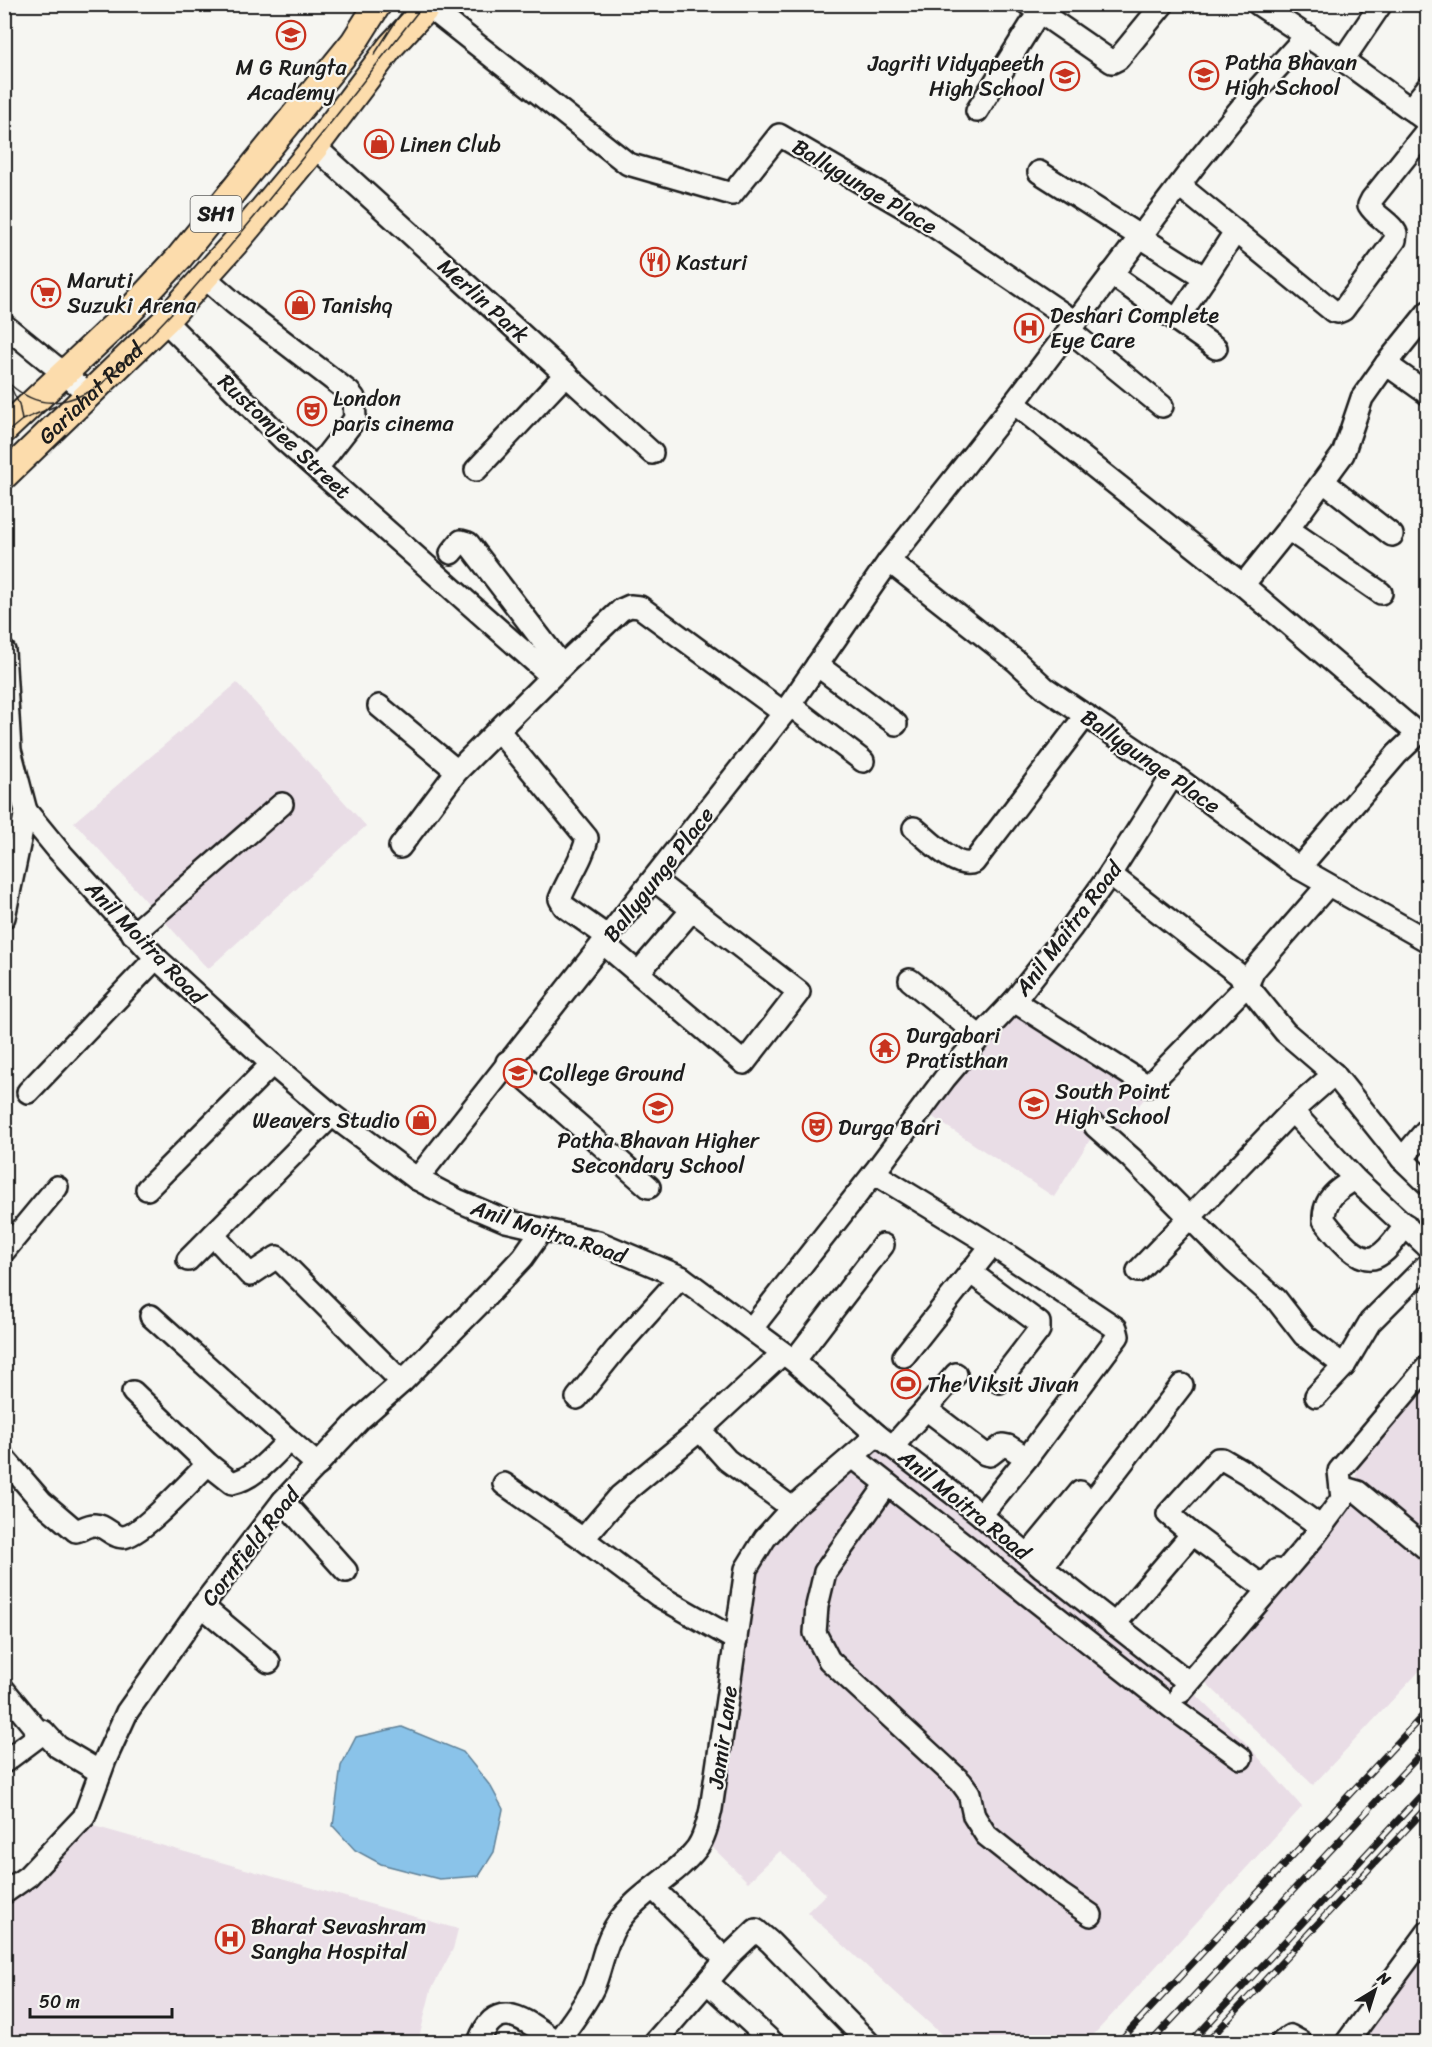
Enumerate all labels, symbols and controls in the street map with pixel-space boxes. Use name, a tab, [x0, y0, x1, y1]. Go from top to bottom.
school or university icon: M G Rungta Academy	[275, 19, 307, 51]
place label: Patha Bhavan High School	[1225, 43, 1357, 107]
place label: Jagriti Vidyapeeth High School	[867, 44, 1045, 108]
place label: M G Rungta Academy	[236, 48, 347, 112]
school or university icon: Patha Bhavan High School	[1188, 59, 1220, 91]
school or university icon: Jagriti Vidyapeeth High School	[1049, 60, 1081, 92]
place label: Linen Club	[400, 125, 501, 164]
shop icon: Linen Club	[363, 128, 395, 160]
street label: Ballygunge Place	[784, 128, 945, 245]
road number: SH1	[190, 196, 242, 232]
place label: Kasturi	[676, 243, 748, 282]
restaurant icon: Kasturi	[639, 246, 671, 278]
street label: Merlin Park	[428, 248, 539, 353]
place label: Maruti Suzuki Arena	[67, 261, 197, 325]
supermarket icon: Maruti Suzuki Arena	[30, 277, 62, 309]
place label: Tanishq	[321, 286, 393, 325]
shop icon: Tanishq	[284, 289, 316, 321]
place label: Deshari Complete Eye Care	[1050, 296, 1220, 360]
hospital icon: Deshari Complete Eye Care	[1013, 312, 1045, 344]
street label: Gariahat Road	[29, 331, 154, 454]
street label: Rustomjee Street	[209, 364, 361, 509]
place label: London paris cinema	[332, 379, 455, 443]
theatre icon: London paris cinema	[296, 395, 328, 427]
street label: Ballygunge Place	[1072, 698, 1229, 824]
street label: Ballygunge Place	[593, 798, 724, 951]
street label: Anil Maitra Road	[1004, 851, 1133, 1005]
street label: Anil Moitra Road	[75, 870, 217, 1015]
place label: Durgabari Pratisthan	[906, 1016, 1008, 1080]
temple icon: Durgabari Pratisthan	[869, 1032, 901, 1064]
place label: College Ground	[539, 1054, 686, 1093]
school or university icon: College Ground	[502, 1057, 534, 1089]
place label: South Point High School	[1055, 1072, 1171, 1136]
school or university icon: South Point High School	[1018, 1088, 1050, 1120]
school or university icon: Patha Bhavan Higher Secondary School	[642, 1092, 674, 1124]
place label: Weavers Studio	[252, 1101, 400, 1140]
shop icon: Weavers Studio	[405, 1104, 437, 1136]
place label: Durga Bari	[838, 1108, 941, 1147]
theatre icon: Durga Bari	[801, 1111, 833, 1143]
place label: Patha Bhavan Higher Secondary School	[557, 1121, 761, 1185]
street label: Anil Moitra Road	[465, 1188, 633, 1275]
place label: The Viksit Jivan	[927, 1365, 1079, 1404]
sports icon: The Viksit Jivan	[890, 1368, 922, 1400]
street label: Anil Moitra Road	[889, 1438, 1041, 1571]
street label: Cornfield Road	[191, 1477, 311, 1615]
street label: Jamir Lane	[696, 1683, 749, 1792]
place label: Bharat Sevashram Sangha Hospital	[251, 1907, 427, 1971]
hospital icon: Bharat Sevashram Sangha Hospital	[214, 1923, 246, 1955]
north arrow	[1345, 1960, 1405, 2020]
text: N	[1370, 1963, 1398, 1994]
scale bar	[30, 1981, 172, 2019]
text: 50 m	[39, 1986, 80, 2018]

